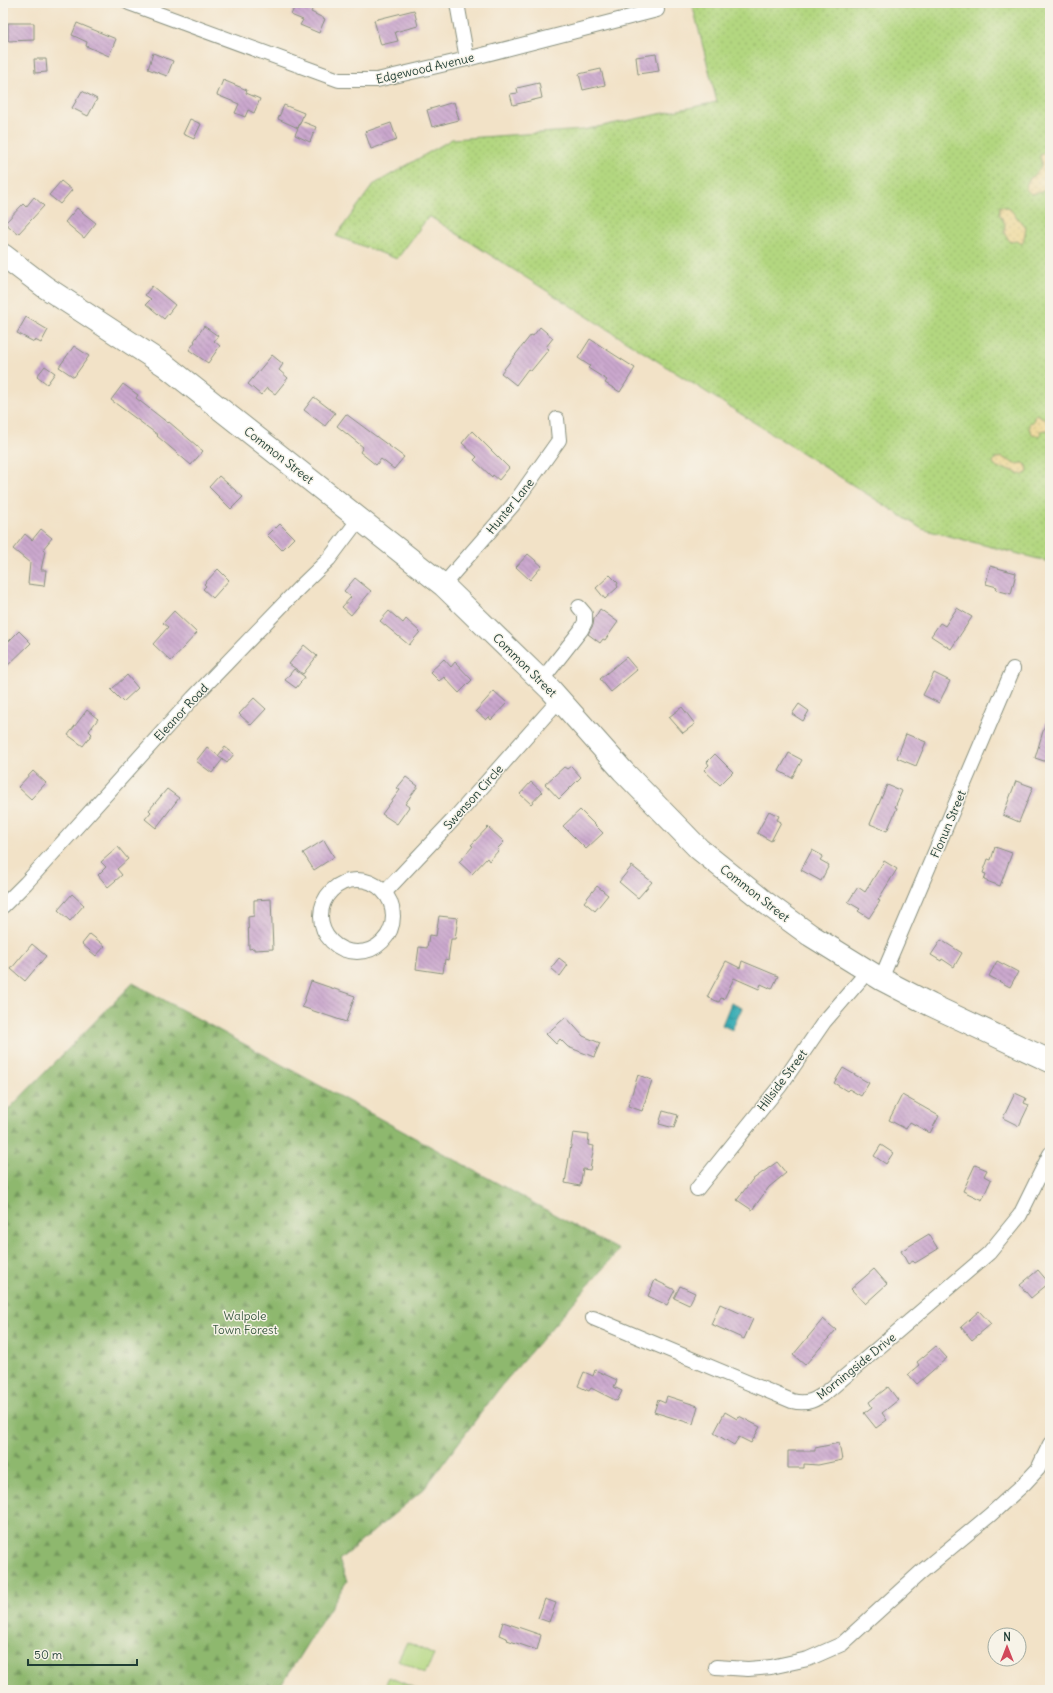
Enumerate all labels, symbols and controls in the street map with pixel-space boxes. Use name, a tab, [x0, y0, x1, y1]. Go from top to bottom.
street label: Edgewood Avenue	[375, 49, 475, 87]
street label: Common Street	[241, 423, 317, 487]
street label: Hunter Lane	[483, 475, 537, 537]
street label: Common Street	[490, 630, 560, 700]
street label: Eleanor Road	[151, 680, 211, 744]
street label: Swenson Circle	[440, 761, 506, 833]
street label: Flonun Street	[927, 788, 969, 860]
street label: Common Street	[717, 861, 793, 925]
street label: Hillside Street	[754, 1046, 810, 1114]
park label: Walpole Town Forest	[213, 1308, 278, 1337]
street label: Morningside Drive	[813, 1330, 899, 1402]
north arrow	[987, 1627, 1027, 1667]
text: N	[1003, 1630, 1011, 1644]
scale bar	[28, 1641, 137, 1667]
text: 50 m	[34, 1647, 63, 1662]

